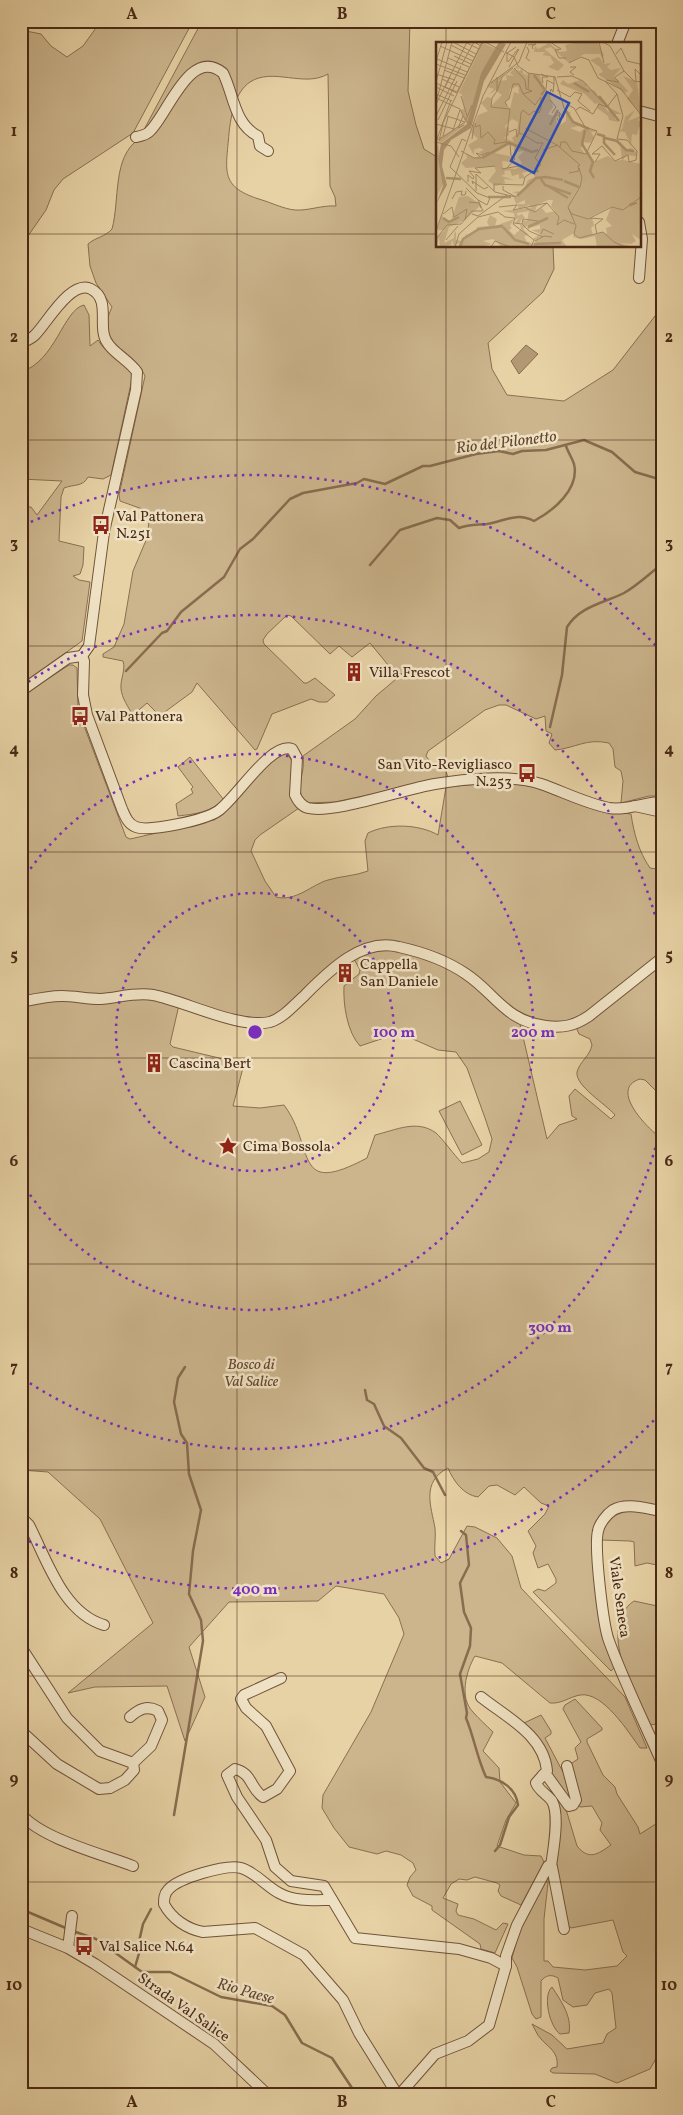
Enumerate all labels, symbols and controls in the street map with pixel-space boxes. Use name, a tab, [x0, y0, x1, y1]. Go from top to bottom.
text: A	[126, 4, 138, 26]
text: B	[337, 4, 348, 26]
text: C	[546, 4, 556, 26]
inset map	[436, 42, 640, 248]
text: 1	[11, 121, 17, 143]
text: 1	[666, 121, 672, 143]
text: 2	[10, 327, 18, 349]
text: 2	[665, 327, 673, 349]
water label: Rio del Pilonetto	[455, 426, 559, 460]
place label: Val Pattonera N.251	[116, 507, 204, 545]
bus stop icon: Val Pattonera N.251	[90, 514, 112, 536]
text: 3	[10, 533, 18, 555]
text: 3	[665, 533, 673, 555]
building icon: Villa Frescot	[343, 661, 365, 683]
place label: Villa Frescot	[369, 663, 450, 684]
bus stop icon: Val Pattonera	[69, 705, 91, 727]
place label: Val Pattonera	[95, 707, 183, 728]
text: 4	[9, 739, 19, 761]
text: 4	[664, 739, 674, 761]
place label: San Vito-Revigliasco N.253	[377, 755, 512, 793]
bus stop icon: San Vito-Revigliasco N.253	[516, 762, 538, 784]
text: 5	[10, 945, 18, 967]
text: 5	[665, 945, 673, 967]
place label: Cappella San Daniele	[360, 955, 438, 993]
building icon: Cappella San Daniele	[334, 962, 356, 984]
centre of rings	[246, 1023, 264, 1041]
text: 100 m	[373, 1023, 416, 1044]
text: 200 m	[511, 1023, 555, 1044]
building icon: Cascina Bert	[143, 1052, 165, 1074]
place label: Cascina Bert	[169, 1054, 251, 1075]
place icon: Cima Bossola	[217, 1135, 239, 1157]
place label: Cima Bossola	[243, 1137, 331, 1158]
text: 6	[10, 1151, 19, 1173]
text: 6	[665, 1151, 674, 1173]
text: 300 m	[528, 1318, 572, 1339]
park label: Bosco di Val Salice	[224, 1355, 279, 1393]
text: 7	[10, 1357, 18, 1379]
text: 7	[665, 1357, 673, 1379]
street label: Viale Seneca	[602, 1555, 635, 1639]
text: 8	[10, 1563, 18, 1585]
text: 8	[665, 1563, 673, 1585]
text: 400 m	[233, 1580, 278, 1601]
text: 9	[10, 1769, 19, 1791]
text: 9	[665, 1769, 674, 1791]
bus stop icon: Val Salice N.64	[73, 1935, 95, 1957]
place label: Val Salice N.64	[99, 1937, 194, 1958]
street label: Strada Val Salice	[133, 1969, 233, 2048]
water label: Rio Paese	[214, 1973, 277, 2011]
text: 10	[6, 1975, 22, 1997]
text: 10	[661, 1975, 677, 1997]
text: A	[126, 2092, 138, 2114]
text: B	[337, 2092, 348, 2114]
text: C	[546, 2092, 556, 2114]

